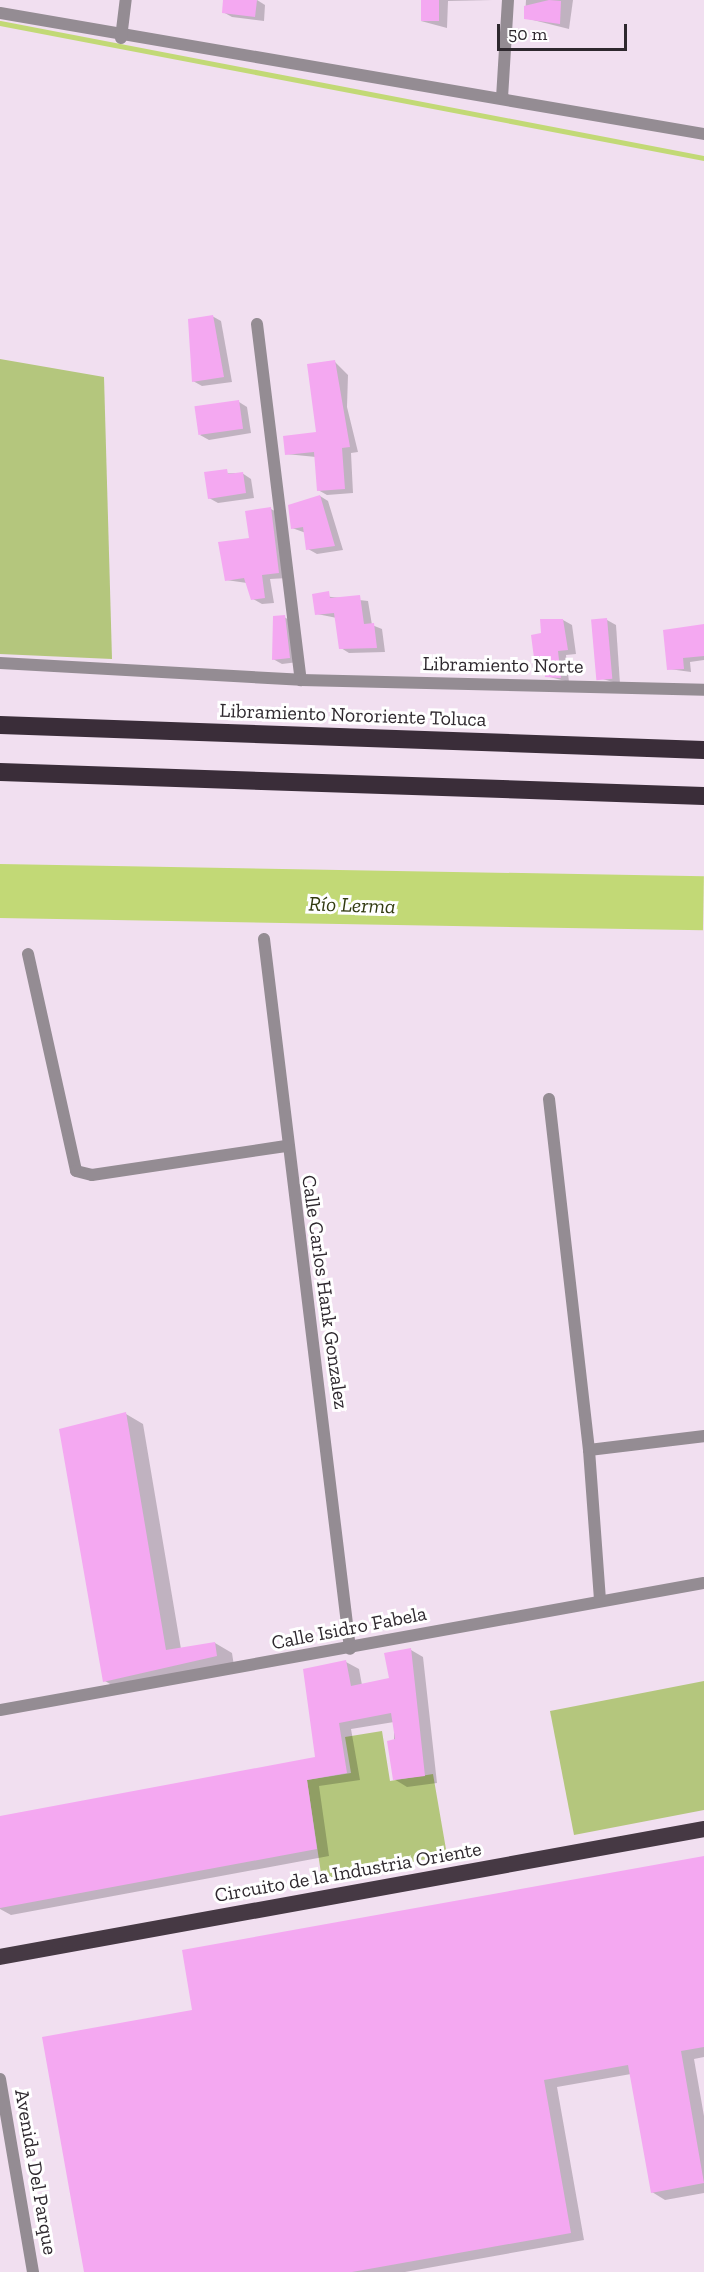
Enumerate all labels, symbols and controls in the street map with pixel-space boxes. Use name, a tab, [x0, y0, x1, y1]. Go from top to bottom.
scale bar	[500, 12, 630, 50]
text: 50 m	[508, 23, 547, 45]
street label: Libramiento Norte	[422, 652, 584, 678]
street label: Libramiento Nororiente Toluca	[219, 698, 487, 732]
water label: Río Lerma	[308, 891, 396, 919]
street label: Calle Carlos Hank Gonzalez	[297, 1173, 353, 1411]
street label: Calle Isidro Fabela	[269, 1601, 429, 1655]
street label: Circuito de la Industria Oriente	[213, 1837, 483, 1907]
street label: Avenida Del Parque	[10, 2087, 62, 2257]

